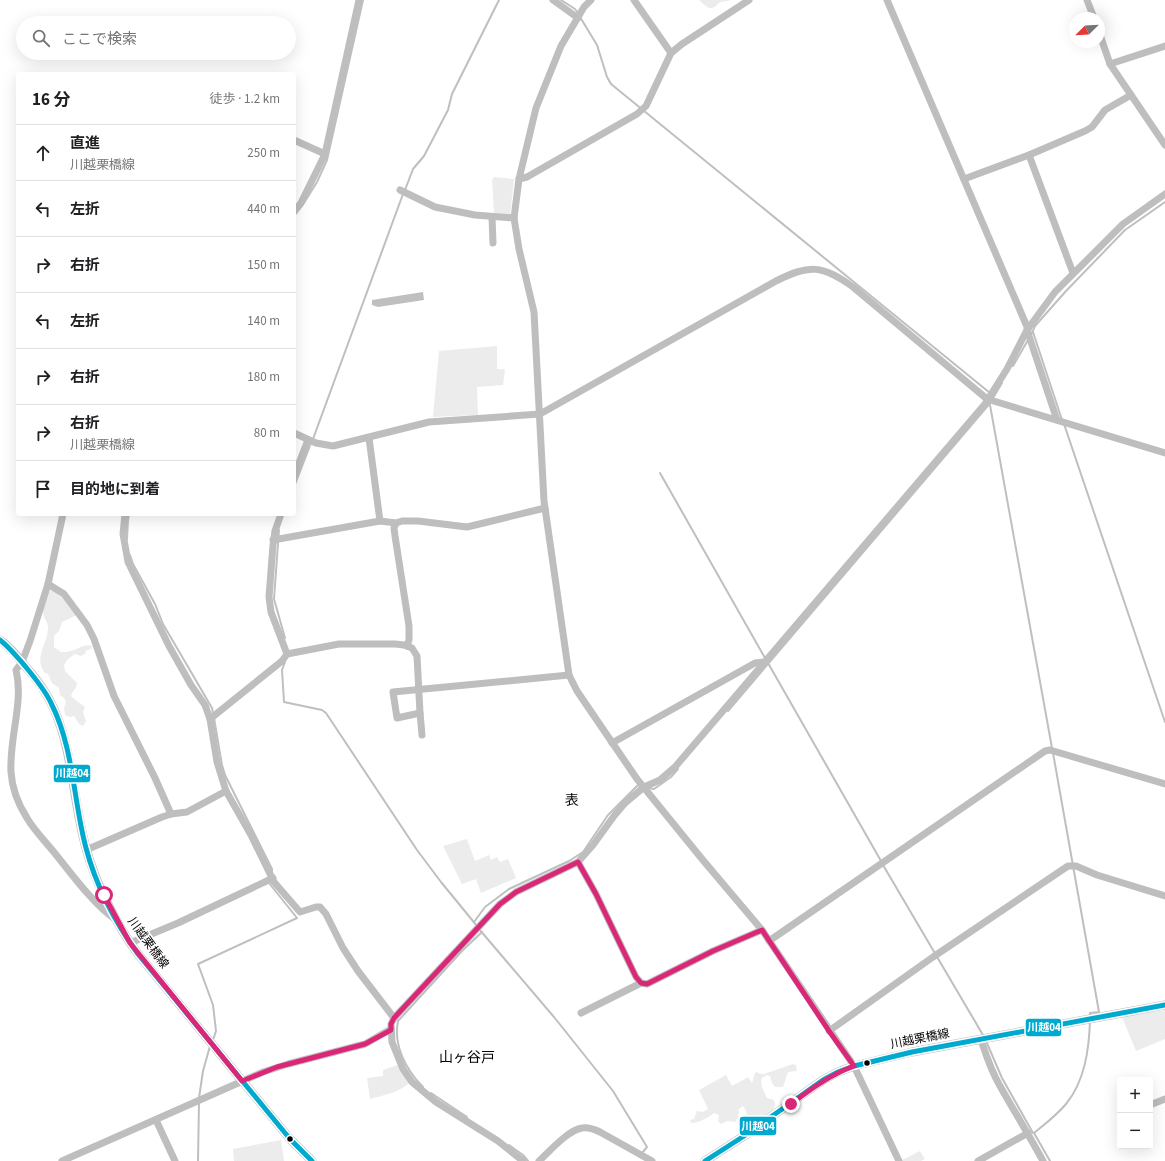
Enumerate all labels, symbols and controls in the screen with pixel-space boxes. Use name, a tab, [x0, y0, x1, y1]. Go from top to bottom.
north arrow	[1069, 12, 1105, 48]
search box	[16, 16, 296, 60]
icon: search	[30, 27, 52, 49]
text: ここで検索	[62, 29, 137, 50]
text: 16 分	[32, 88, 70, 112]
text: 徒歩 · 1.2 km	[210, 90, 280, 108]
text: 直進	[70, 133, 100, 154]
icon: ahead	[32, 142, 54, 164]
text: 250 m	[247, 144, 280, 162]
text: 川越栗橋線	[70, 156, 135, 174]
icon: left	[32, 198, 54, 220]
text: 左折	[70, 199, 100, 220]
text: 440 m	[247, 200, 280, 218]
icon: right	[32, 254, 54, 276]
text: 右折	[70, 255, 100, 276]
text: 150 m	[247, 256, 280, 274]
icon: left	[32, 310, 54, 332]
text: 左折	[70, 311, 100, 332]
text: 140 m	[247, 312, 280, 330]
icon: right	[32, 366, 54, 388]
text: 右折	[70, 367, 100, 388]
text: 180 m	[247, 368, 280, 386]
text: 右折	[70, 413, 100, 434]
icon: right	[32, 422, 54, 444]
text: 80 m	[254, 424, 280, 442]
text: 川越栗橋線	[70, 436, 135, 454]
icon: arrive	[32, 478, 54, 500]
text: 目的地に到着	[70, 479, 160, 500]
line badge: 川越04	[53, 764, 91, 783]
text: 川越04	[55, 766, 89, 781]
district label: 表	[565, 791, 579, 811]
route start	[95, 886, 113, 904]
street label: 川越栗橋線	[123, 914, 173, 972]
line badge: 川越04	[1025, 1018, 1062, 1037]
text: 川越04	[1027, 1020, 1061, 1035]
street label: 川越栗橋線	[889, 1025, 951, 1053]
district label: 山ヶ谷戸	[439, 1048, 495, 1068]
unlabelled marker	[862, 1058, 872, 1068]
map controls	[1117, 1077, 1153, 1149]
button: +	[1117, 1077, 1153, 1113]
route end	[782, 1095, 800, 1113]
button: −	[1117, 1113, 1153, 1149]
line badge: 川越04	[739, 1116, 777, 1136]
text: 川越04	[741, 1119, 775, 1134]
unlabelled marker	[285, 1134, 295, 1144]

